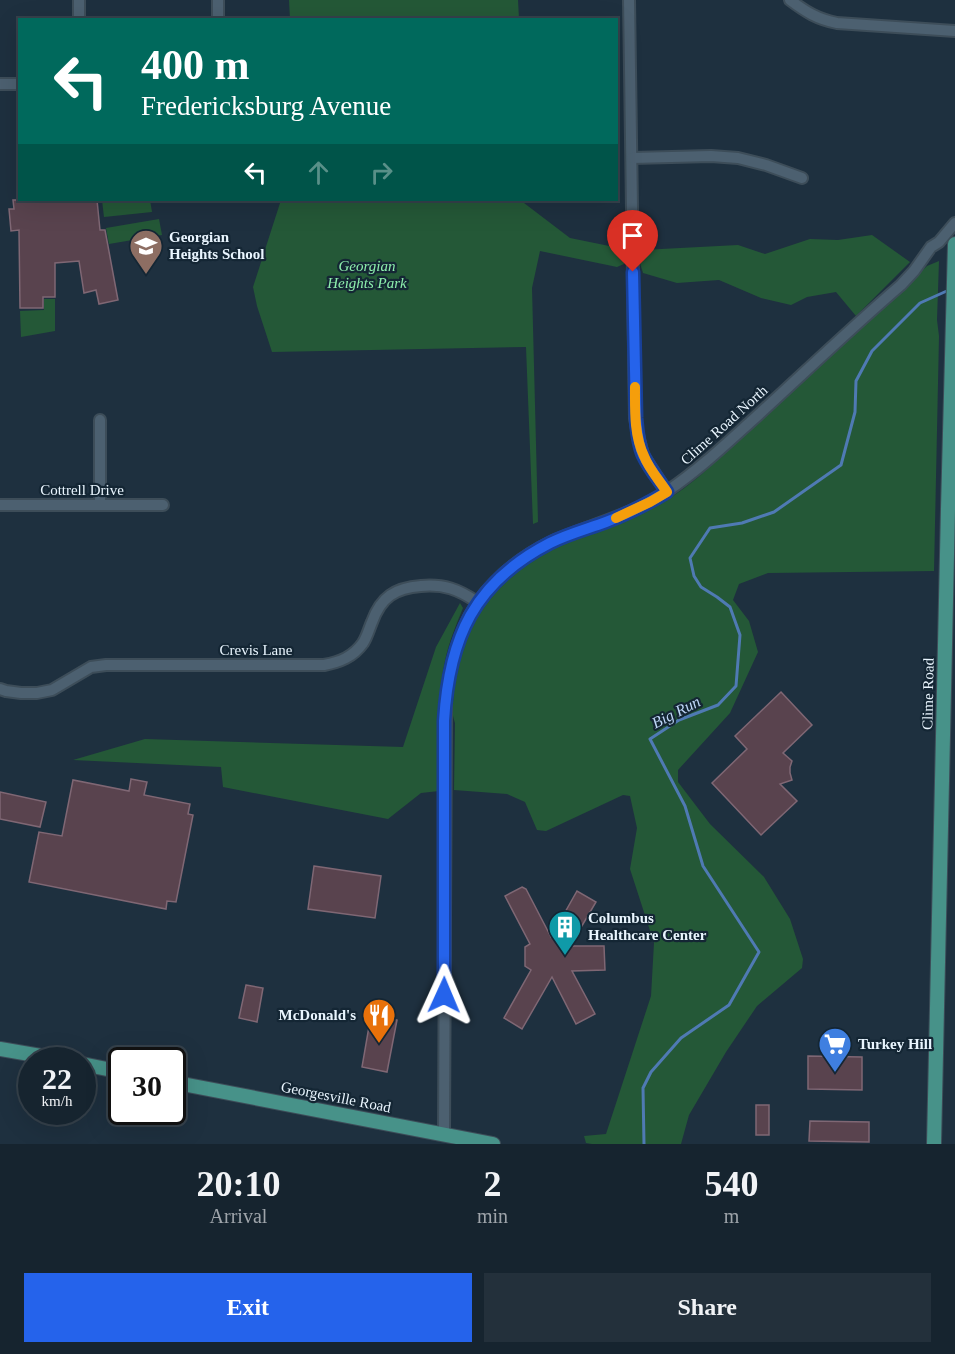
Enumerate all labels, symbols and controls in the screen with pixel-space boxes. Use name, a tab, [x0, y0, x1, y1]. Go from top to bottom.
icon: left	[42, 42, 120, 120]
text: 400 m	[141, 42, 250, 88]
text: Fredericksburg Avenue	[141, 91, 391, 121]
icon: left	[239, 156, 272, 189]
icon: ahead	[302, 156, 335, 189]
icon: right	[365, 156, 398, 189]
pin	[607, 210, 658, 272]
icon: arrive	[616, 219, 649, 252]
school or university icon: Georgian Heights School	[128, 228, 164, 275]
place label: Georgian Heights School	[169, 229, 264, 262]
park label: Georgian Heights Park	[326, 258, 407, 291]
street label: Clime Road North	[677, 382, 771, 468]
street label: Cottrell Drive	[40, 482, 124, 498]
street label: Crevis Lane	[220, 642, 293, 658]
street label: Clime Road	[919, 657, 937, 730]
water label: Big Run	[649, 693, 703, 732]
building icon: Columbus Healthcare Center	[547, 909, 583, 956]
place label: Columbus Healthcare Center	[588, 910, 707, 943]
position arrow	[412, 963, 476, 1027]
restaurant icon: McDonald's	[361, 997, 397, 1044]
place label: McDonald's	[278, 1007, 356, 1023]
supermarket icon: Turkey Hill	[817, 1026, 853, 1073]
place label: Turkey Hill	[858, 1036, 932, 1052]
speed limit sign: 30	[108, 1047, 186, 1125]
text: 22	[42, 1062, 72, 1095]
street label: Georgesville Road	[280, 1078, 393, 1116]
text: km/h	[42, 1093, 72, 1109]
text: 20:10	[196, 1164, 280, 1204]
text: 2	[484, 1164, 502, 1204]
text: 540	[705, 1164, 759, 1204]
text: Arrival	[210, 1205, 267, 1227]
text: min	[477, 1205, 508, 1227]
text: m	[724, 1205, 739, 1227]
button: Exit	[24, 1273, 472, 1342]
button: Share	[484, 1273, 931, 1342]

